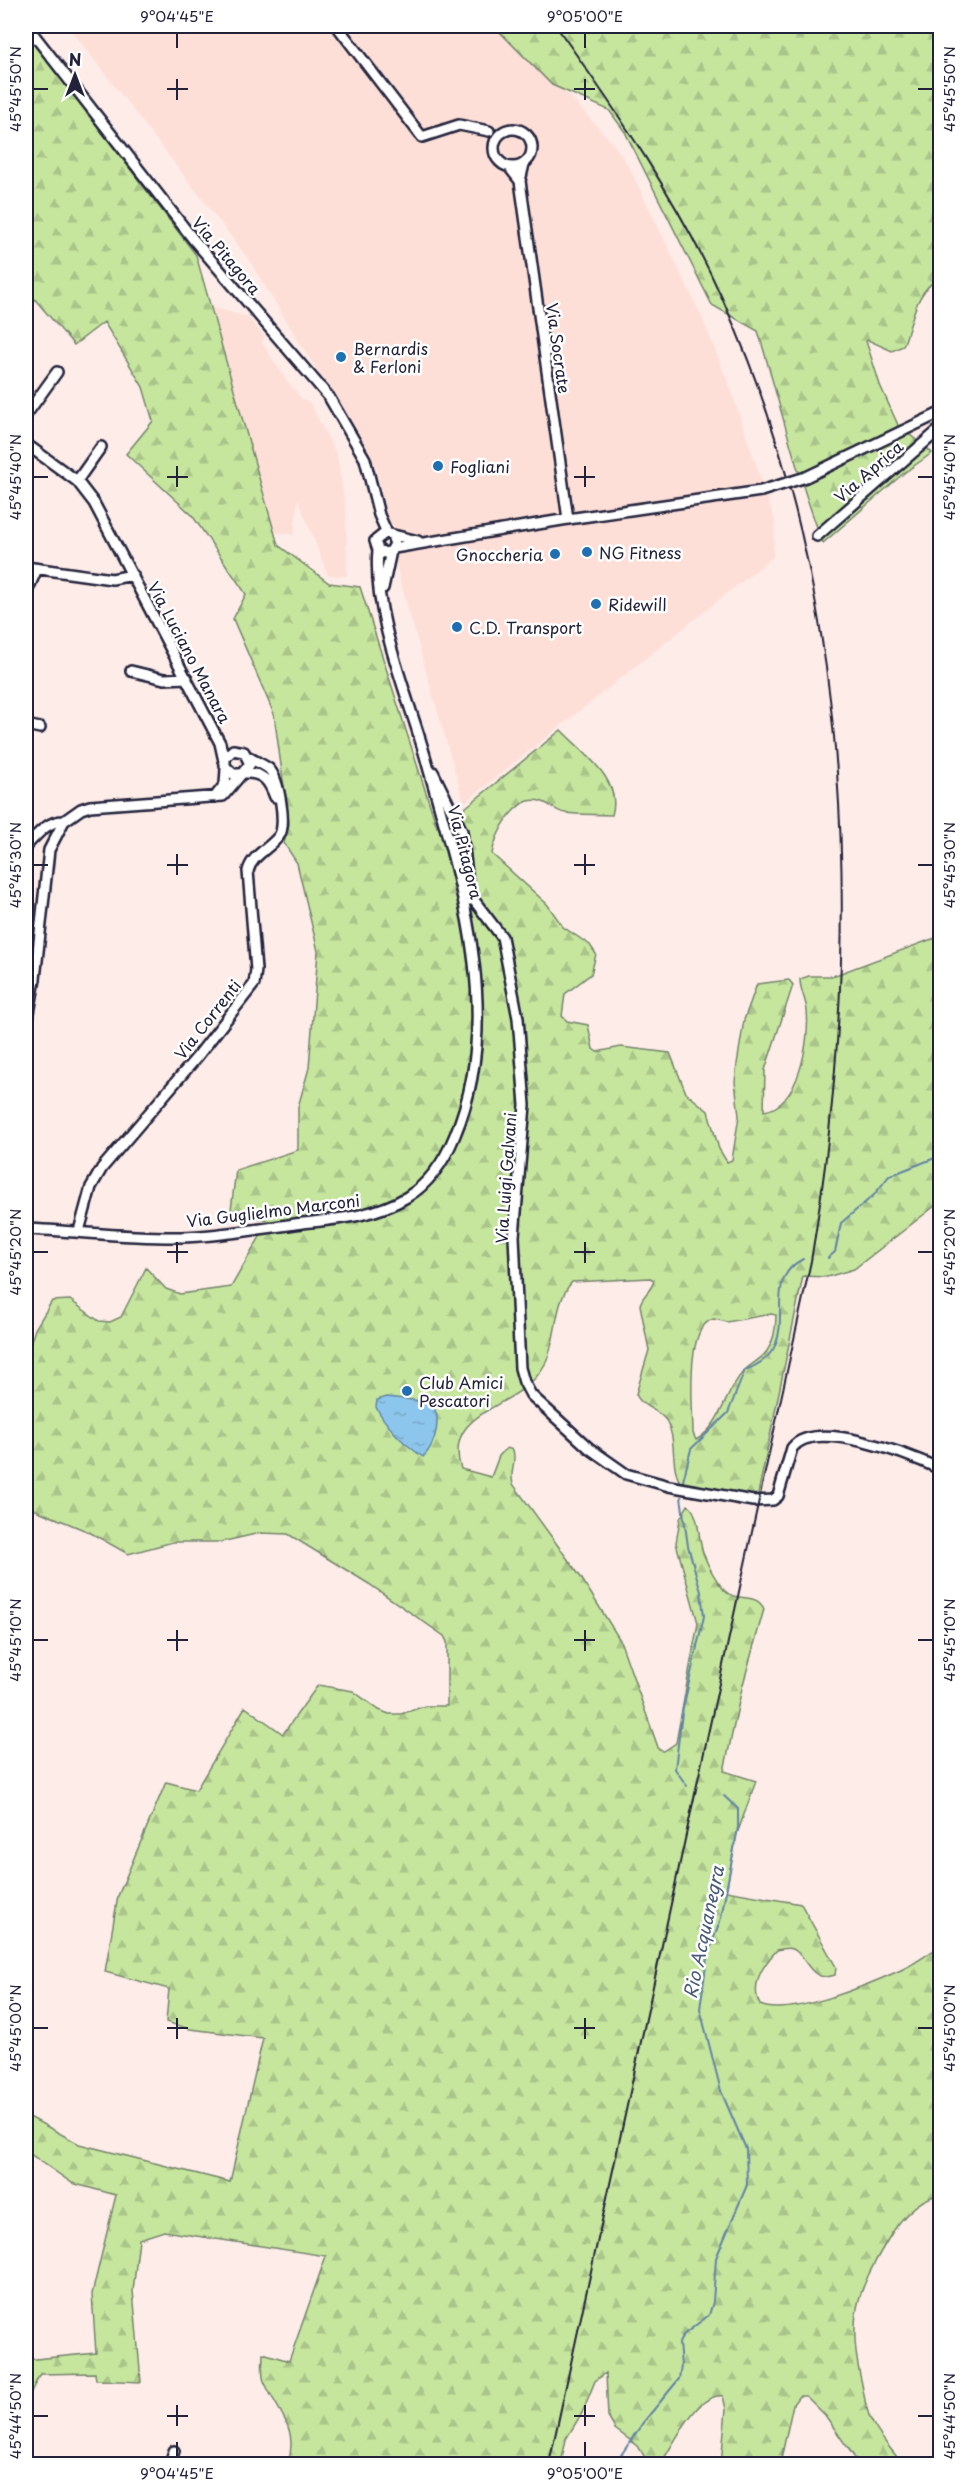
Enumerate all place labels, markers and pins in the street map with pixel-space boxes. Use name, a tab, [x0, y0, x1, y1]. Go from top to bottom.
place label: Bernardis & Ferloni	[353, 336, 428, 378]
marker: Bernardis & Ferloni	[334, 350, 348, 364]
place label: Fogliani	[450, 454, 510, 478]
marker: Fogliani	[431, 459, 445, 473]
place label: NG Fitness	[599, 540, 681, 564]
place label: Gnoccheria	[456, 542, 543, 566]
marker: NG Fitness	[580, 545, 594, 559]
marker: Gnoccheria	[548, 547, 562, 561]
place label: Ridewill	[608, 592, 667, 616]
marker: Ridewill	[589, 597, 603, 611]
place label: C.D. Transport	[469, 615, 583, 639]
marker: C.D. Transport	[450, 620, 464, 634]
place label: Club Amici Pescatori	[419, 1370, 503, 1412]
marker: Club Amici Pescatori	[400, 1384, 414, 1398]

